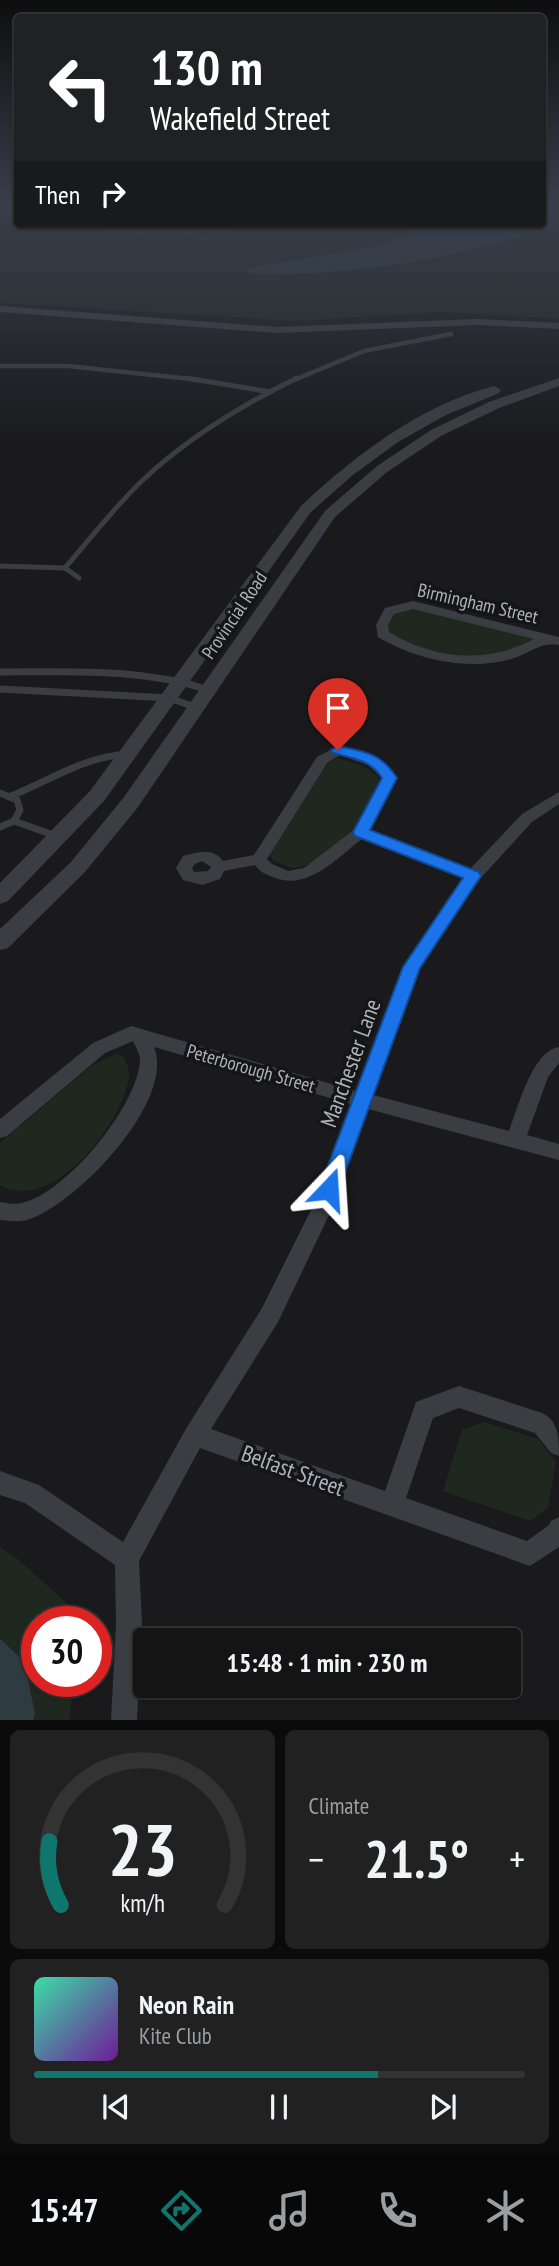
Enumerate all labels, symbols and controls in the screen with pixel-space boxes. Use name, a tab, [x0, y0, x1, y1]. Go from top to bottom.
text: 130 m	[150, 35, 263, 99]
icon: left	[35, 42, 126, 133]
text: Wakefield Street	[150, 97, 330, 139]
icon: right	[94, 175, 132, 213]
text: Then	[35, 178, 80, 211]
street label: Provincial Road	[196, 567, 272, 663]
street label: Birmingham Street	[415, 577, 541, 629]
pin	[308, 678, 368, 750]
icon: arrive	[319, 689, 357, 727]
street label: Manchester Lane	[313, 995, 387, 1131]
street label: Peterborough Street	[184, 1038, 319, 1098]
position arrow	[292, 1152, 366, 1226]
street label: Belfast Street	[238, 1438, 349, 1502]
speed limit sign: 30	[21, 1606, 112, 1697]
text: 15:48 · 1 min · 230 m	[227, 1646, 427, 1679]
text: Climate	[309, 1791, 369, 1820]
text: 23	[107, 1802, 177, 1896]
text: 21.5°	[364, 1825, 469, 1892]
text: −	[309, 1834, 324, 1883]
text: +	[509, 1834, 525, 1883]
text: km/h	[120, 1887, 164, 1919]
text: Neon Rain	[139, 1988, 234, 2021]
text: Kite Club	[139, 2021, 212, 2050]
icon: previous	[97, 2088, 135, 2126]
icon: pause	[260, 2088, 298, 2126]
icon: next	[424, 2088, 462, 2126]
icon: directions	[157, 2186, 206, 2235]
icon: music	[265, 2186, 314, 2235]
icon: phone	[373, 2186, 422, 2235]
icon: climate	[481, 2186, 530, 2235]
text: 15:47	[29, 2189, 99, 2231]

